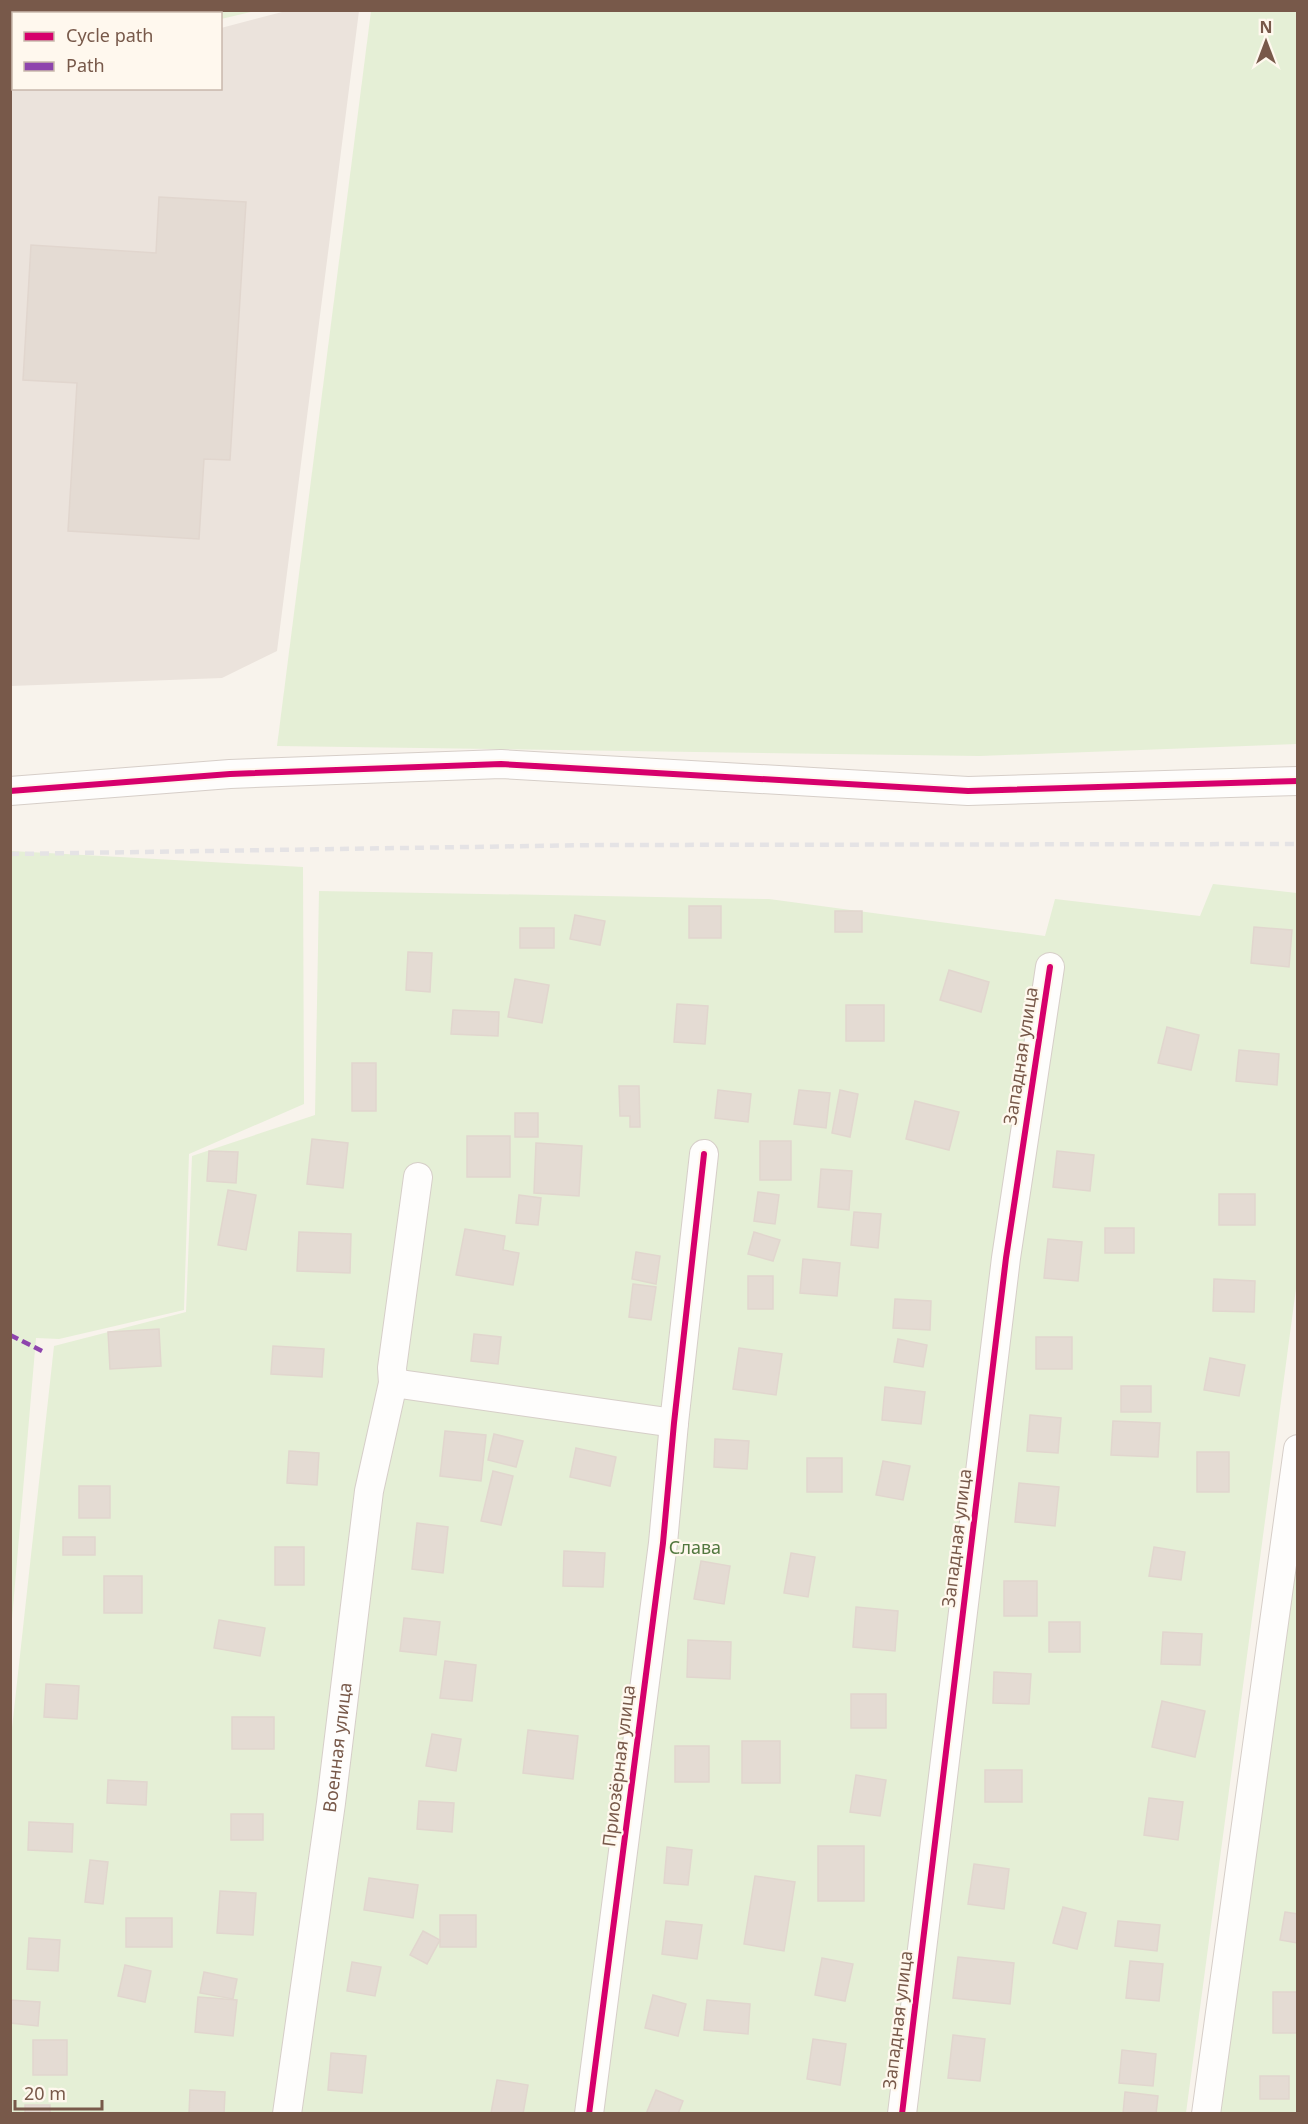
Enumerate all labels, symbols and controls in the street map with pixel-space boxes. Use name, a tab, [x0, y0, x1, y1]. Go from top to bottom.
legend	[12, 12, 222, 90]
north arrow	[1236, 12, 1296, 72]
text: N	[1259, 16, 1273, 38]
text: Cycle path	[66, 23, 153, 47]
text: Path	[66, 53, 105, 77]
street label: Западная улица	[997, 985, 1043, 1127]
street label: Западная улица	[936, 1467, 976, 1609]
park label: Слава	[669, 1535, 721, 1559]
street label: Военная улица	[317, 1681, 357, 1814]
street label: Приозёрная улица	[596, 1684, 640, 1848]
street label: Западная улица	[877, 1949, 917, 2091]
scale bar	[15, 2073, 102, 2111]
text: 20 m	[24, 2081, 66, 2105]

